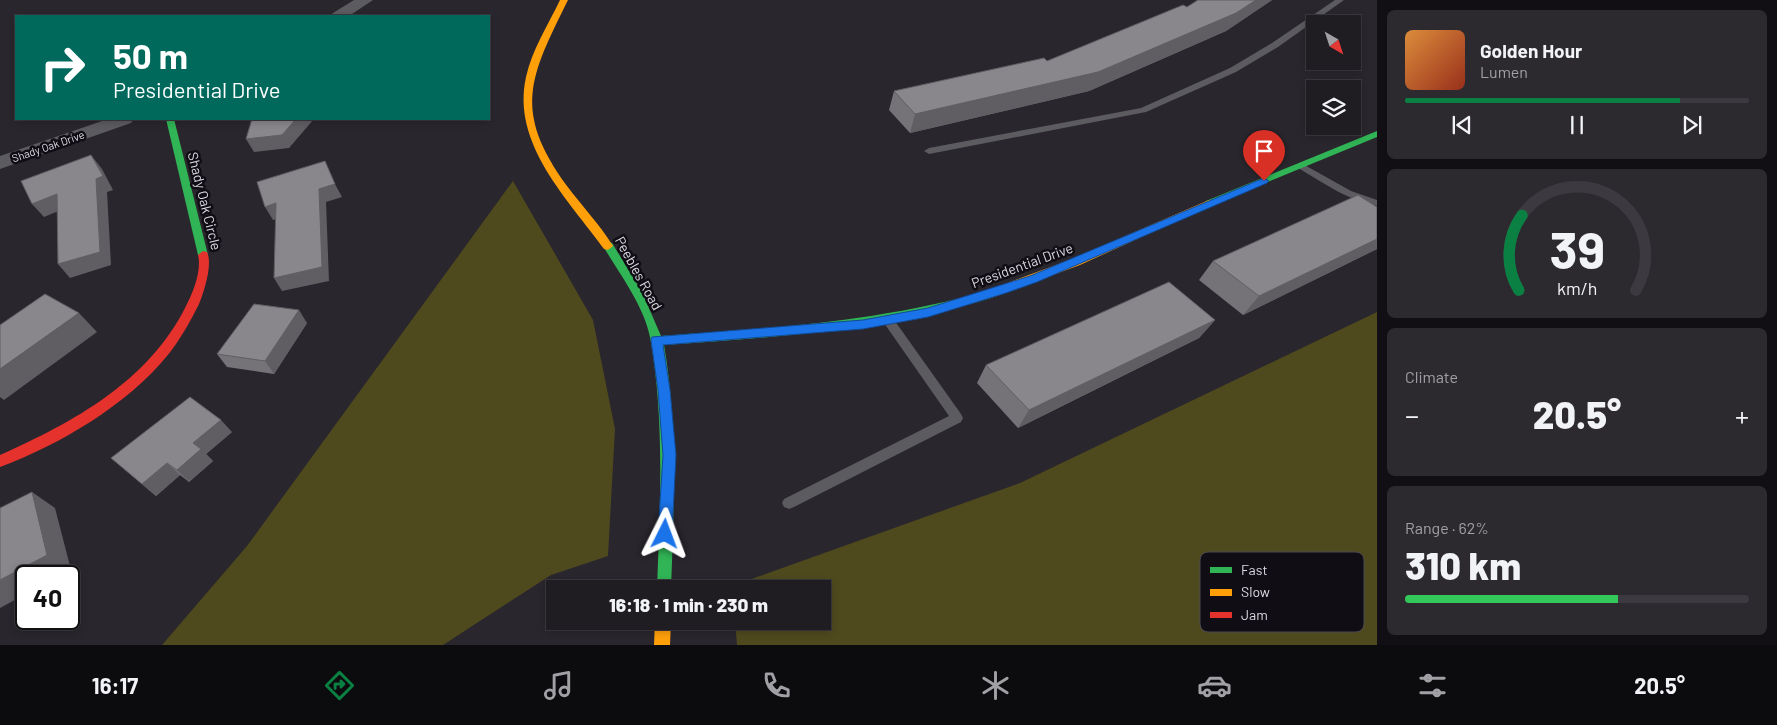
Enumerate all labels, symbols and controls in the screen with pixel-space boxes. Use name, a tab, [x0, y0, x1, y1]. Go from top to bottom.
north arrow	[1306, 15, 1361, 70]
map controls	[1306, 15, 1361, 135]
text: 50 m	[113, 34, 188, 76]
icon: right	[30, 35, 95, 100]
text: Golden Hour	[1480, 39, 1582, 62]
text: Lumen	[1480, 62, 1528, 81]
text: Presidential Drive	[113, 76, 281, 102]
button: layers	[1306, 80, 1361, 135]
icon: previous	[1448, 111, 1476, 139]
icon: pause	[1563, 111, 1591, 139]
icon: next	[1678, 111, 1706, 139]
street label: Shady Oak Drive	[10, 127, 86, 164]
pin	[1243, 130, 1285, 181]
icon: arrive	[1250, 137, 1278, 165]
street label: Shady Oak Circle	[185, 150, 225, 252]
text: 39	[1549, 217, 1605, 279]
street label: Peebles Road	[612, 233, 666, 313]
street label: Presidential Drive	[969, 239, 1075, 291]
text: km/h	[1557, 277, 1597, 299]
text: Climate	[1405, 367, 1458, 386]
text: 20.5°	[1533, 391, 1621, 437]
text: −	[1405, 398, 1419, 432]
text: +	[1735, 398, 1749, 432]
position arrow	[638, 507, 690, 559]
text: Range · 62%	[1405, 518, 1489, 537]
text: 310 km	[1405, 542, 1521, 588]
legend	[1200, 552, 1364, 632]
text: Fast	[1241, 561, 1267, 578]
speed limit sign: 40	[15, 565, 80, 630]
text: Slow	[1241, 583, 1270, 600]
text: 16:18 · 1 min · 230 m	[609, 593, 768, 616]
text: Jam	[1241, 606, 1268, 623]
icon: directions	[322, 668, 357, 703]
icon: music	[541, 668, 576, 703]
icon: phone	[759, 668, 794, 703]
icon: climate	[978, 668, 1013, 703]
icon: car	[1197, 668, 1232, 703]
icon: filters	[1415, 668, 1450, 703]
text: 16:17	[92, 672, 138, 698]
text: 20.5°	[1634, 672, 1685, 698]

